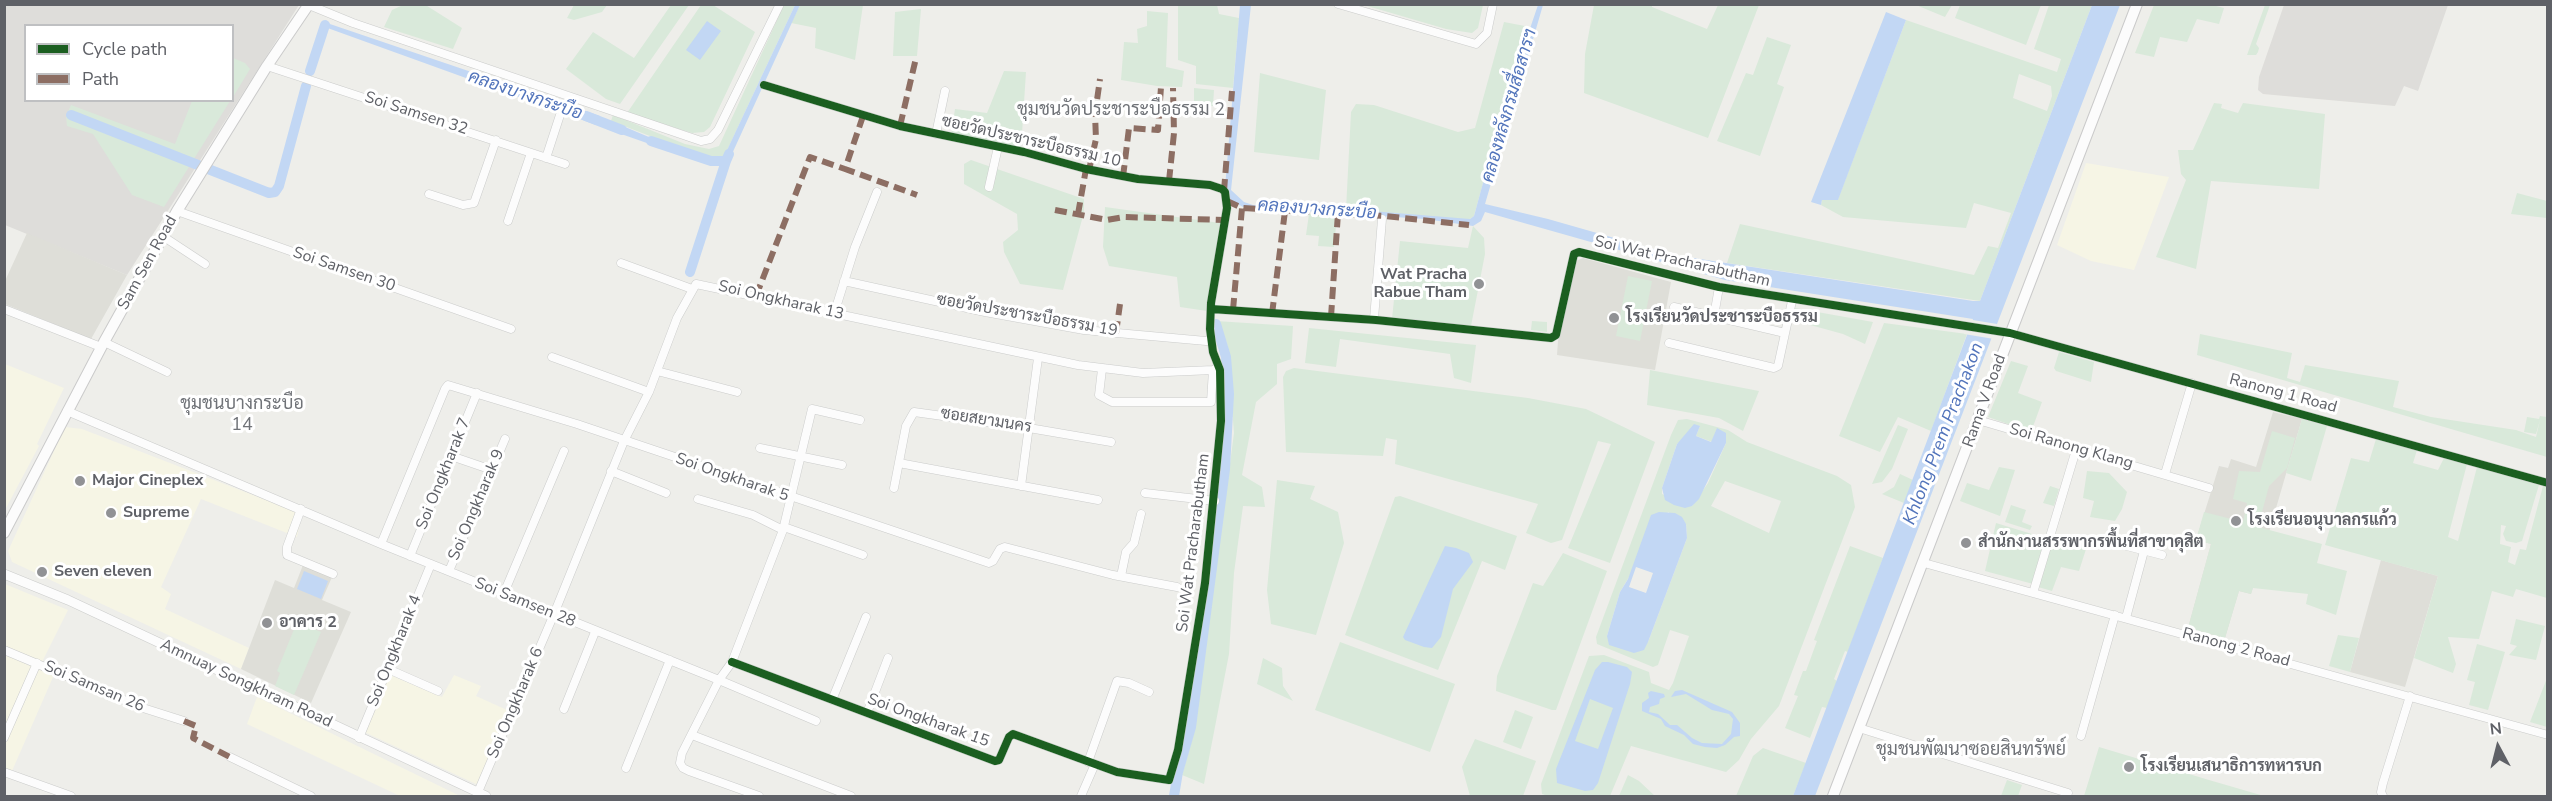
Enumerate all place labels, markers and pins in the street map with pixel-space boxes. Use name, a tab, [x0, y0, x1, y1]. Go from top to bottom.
place label: Wat Pracha Rabue Tham	[1373, 265, 1467, 303]
marker: Wat Pracha Rabue Tham	[1472, 277, 1486, 291]
place label: โรงเรียนวัดประชาระบือธรรม	[1626, 308, 1818, 328]
marker: โรงเรียนวัดประชาระบือธรรม	[1607, 311, 1621, 325]
place label: Major Cineplex	[92, 471, 204, 491]
marker: Major Cineplex	[73, 474, 87, 488]
place label: Supreme	[123, 503, 189, 523]
marker: Supreme	[104, 506, 118, 520]
place label: โรงเรียนอนุบาลกรแก้ว	[2248, 511, 2397, 531]
marker: โรงเรียนอนุบาลกรแก้ว	[2229, 514, 2243, 528]
place label: สำนักงานสรรพากรพื้นที่สาขาดุสิต	[1978, 533, 2204, 553]
marker: สำนักงานสรรพากรพื้นที่สาขาดุสิต	[1959, 536, 1973, 550]
place label: Seven eleven	[54, 562, 152, 582]
marker: Seven eleven	[35, 565, 49, 579]
place label: อาคาร 2	[279, 613, 337, 633]
marker: อาคาร 2	[260, 616, 274, 630]
place label: โรงเรียนเสนาธิการทหารบก	[2141, 757, 2322, 777]
marker: โรงเรียนเสนาธิการทหารบก	[2122, 760, 2136, 774]

